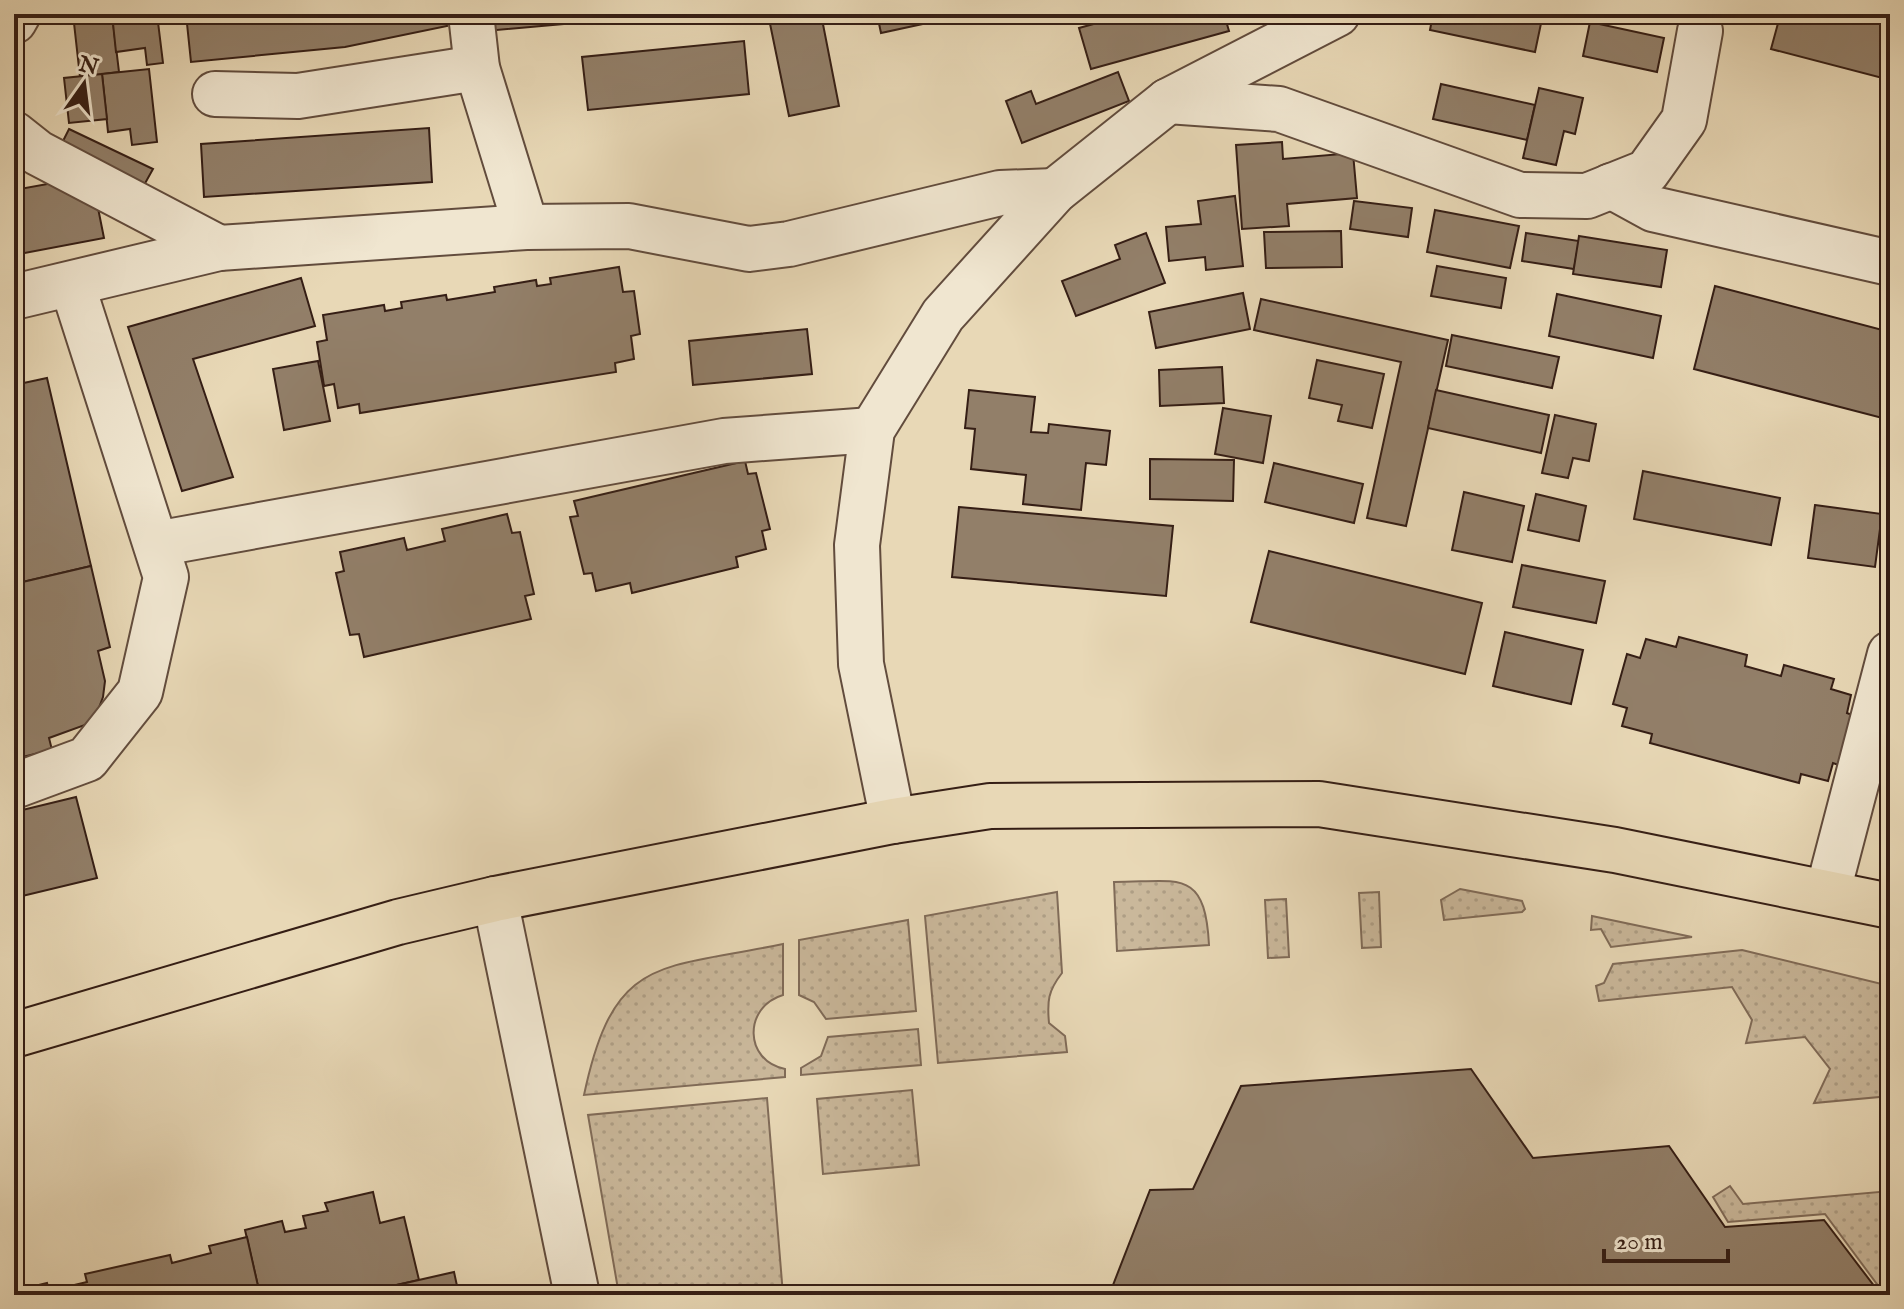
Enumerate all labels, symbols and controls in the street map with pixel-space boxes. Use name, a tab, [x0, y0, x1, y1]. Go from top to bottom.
north arrow	[44, 44, 124, 124]
text: N	[75, 50, 101, 82]
scale bar	[1604, 1213, 1728, 1263]
text: 20 m	[1616, 1227, 1663, 1258]

